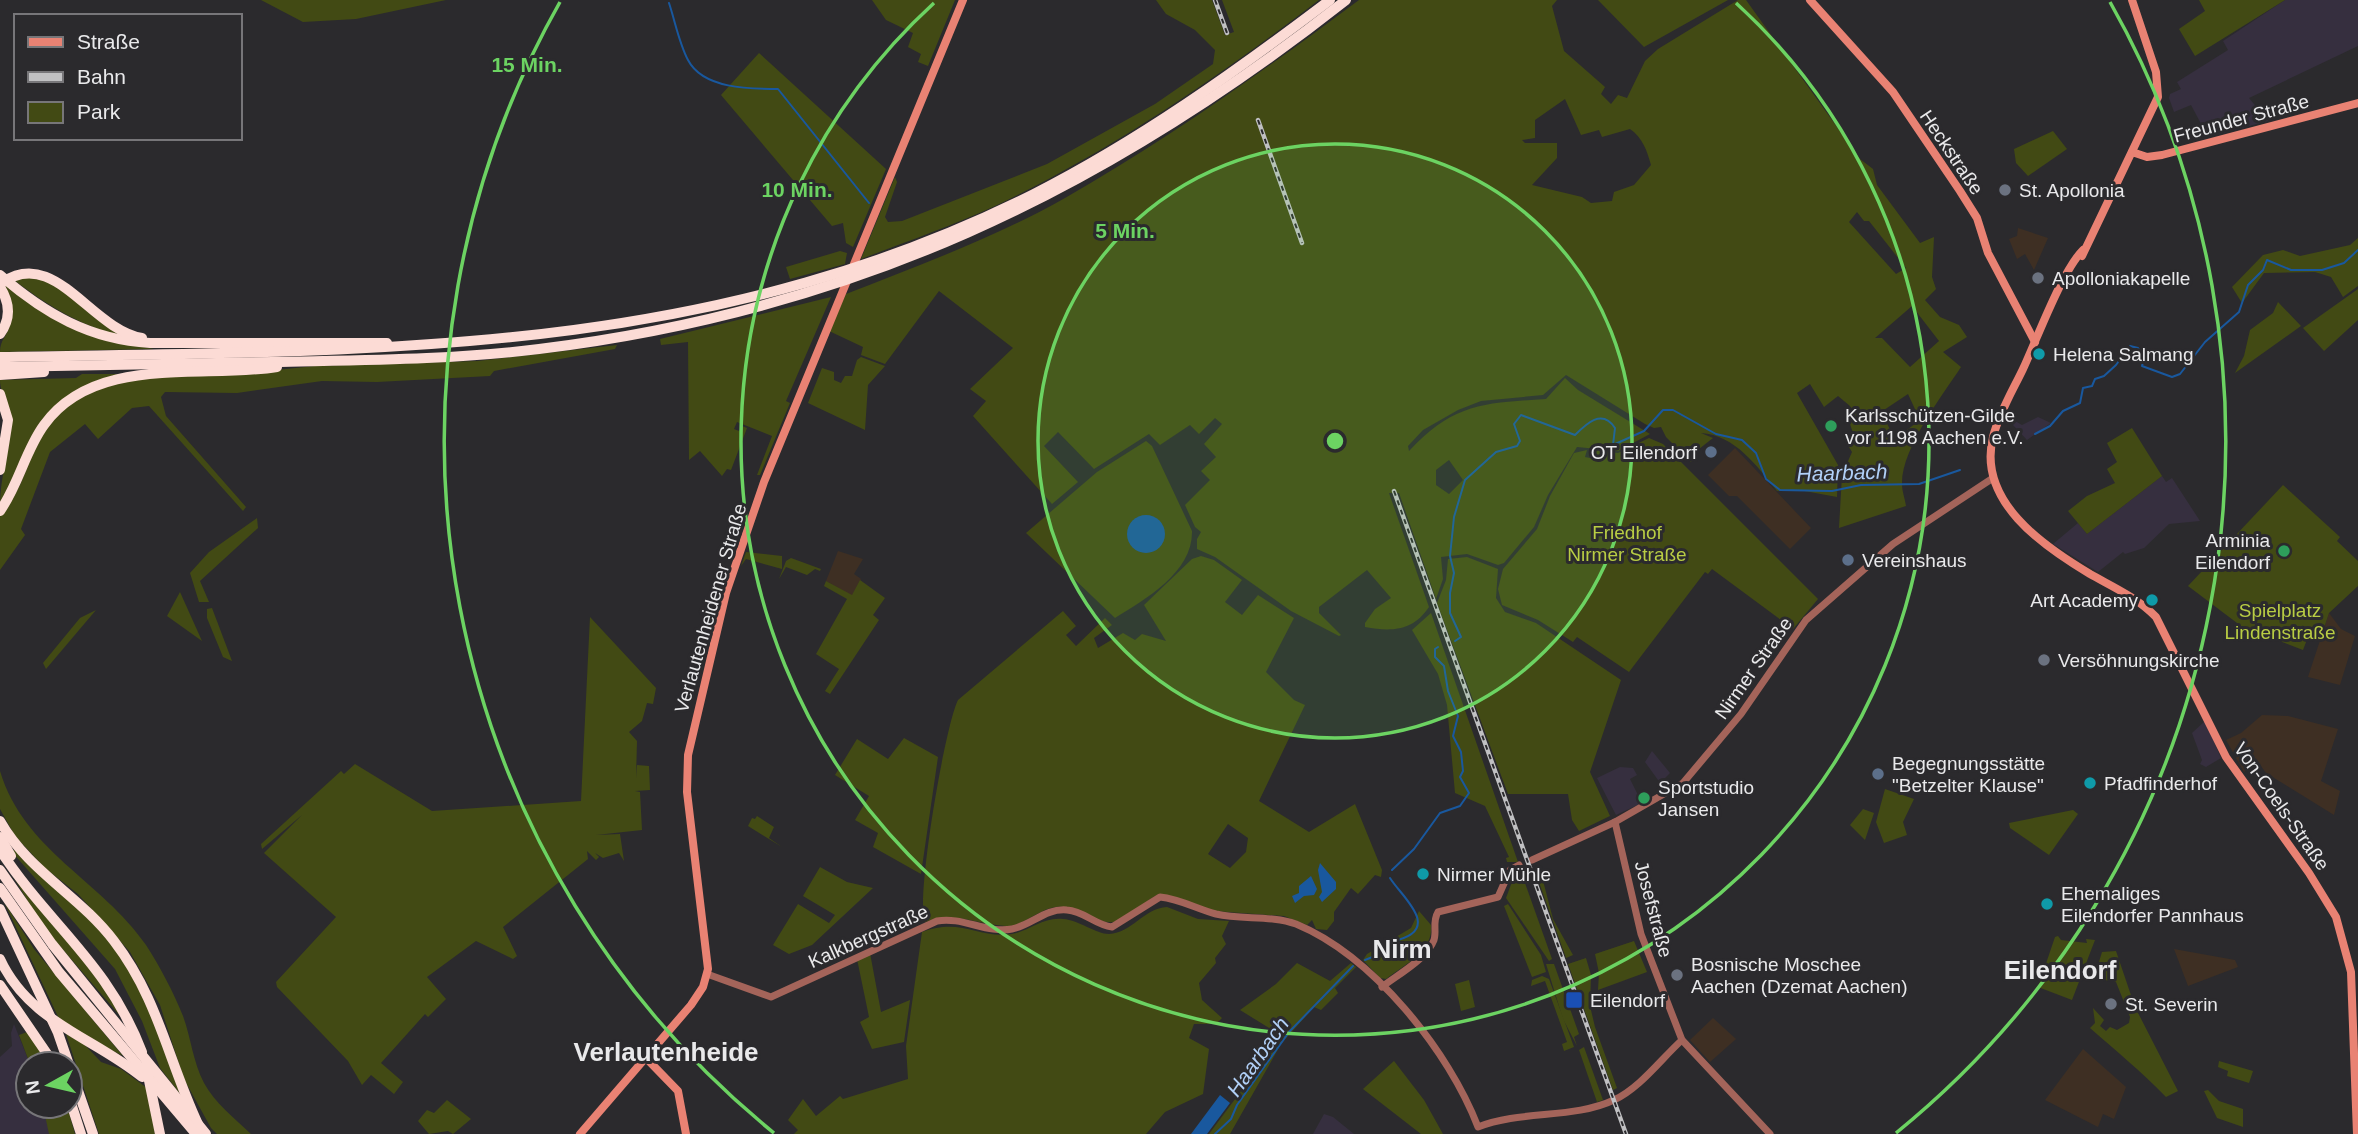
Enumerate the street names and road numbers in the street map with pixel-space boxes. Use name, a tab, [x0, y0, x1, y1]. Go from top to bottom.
street label: Freunder Straße	[2171, 90, 2311, 147]
street label: Heckstraße	[1916, 106, 1987, 198]
street label: Verlautenheidener Straße	[671, 501, 750, 715]
street label: Nirmer Straße	[1711, 613, 1796, 723]
street label: Von-Coels-Straße	[2230, 738, 2334, 874]
street label: Josefstraße	[1631, 858, 1677, 960]
street label: Kalkbergstraße	[805, 901, 931, 972]

